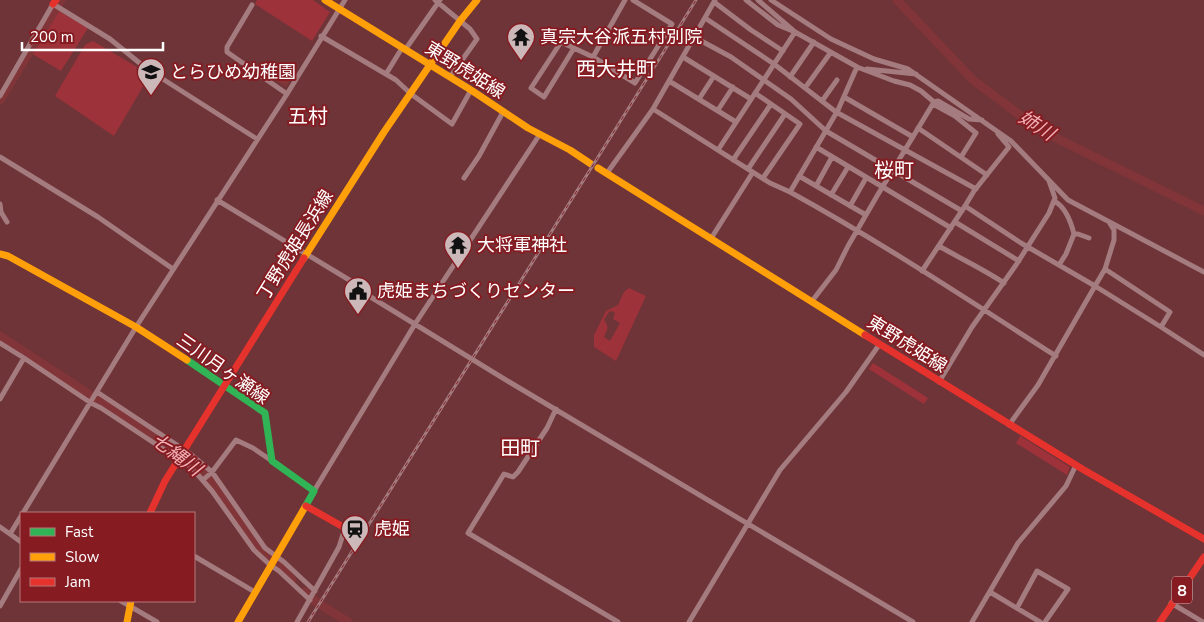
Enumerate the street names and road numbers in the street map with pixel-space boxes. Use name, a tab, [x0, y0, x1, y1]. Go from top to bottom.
street label: 東野虎姫線	[420, 36, 510, 104]
street label: 丁野虎姫長浜線	[251, 185, 339, 305]
street label: 東野虎姫線	[862, 310, 952, 378]
street label: 三川月ヶ瀬線	[172, 328, 274, 410]
road number: 8	[1172, 576, 1192, 604]

